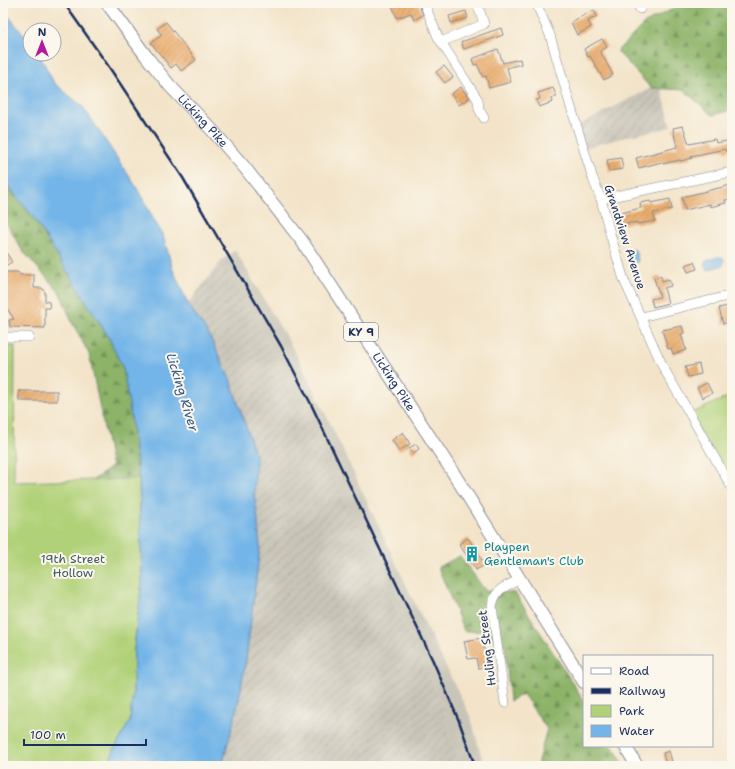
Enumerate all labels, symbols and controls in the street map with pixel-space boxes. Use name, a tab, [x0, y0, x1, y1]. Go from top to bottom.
north arrow	[22, 22, 62, 62]
text: N	[38, 25, 47, 40]
street label: Licking Pike	[174, 91, 232, 151]
street label: Grandview Avenue	[601, 183, 650, 292]
road number: KY 9	[344, 323, 378, 341]
street label: Licking Pike	[369, 349, 419, 414]
water label: Licking River	[163, 351, 203, 434]
place label: Playpen Gentleman's Club	[484, 539, 584, 569]
building icon: Playpen Gentleman's Club	[463, 545, 481, 563]
park label: 19th Street Hollow	[41, 551, 105, 581]
street label: Huling Street	[474, 609, 500, 687]
legend	[583, 655, 713, 747]
text: Road	[619, 663, 650, 679]
text: Railway	[619, 683, 666, 699]
text: Park	[619, 703, 645, 719]
scale bar	[24, 721, 146, 747]
text: Water	[619, 723, 655, 739]
text: 100 m	[30, 727, 66, 743]

